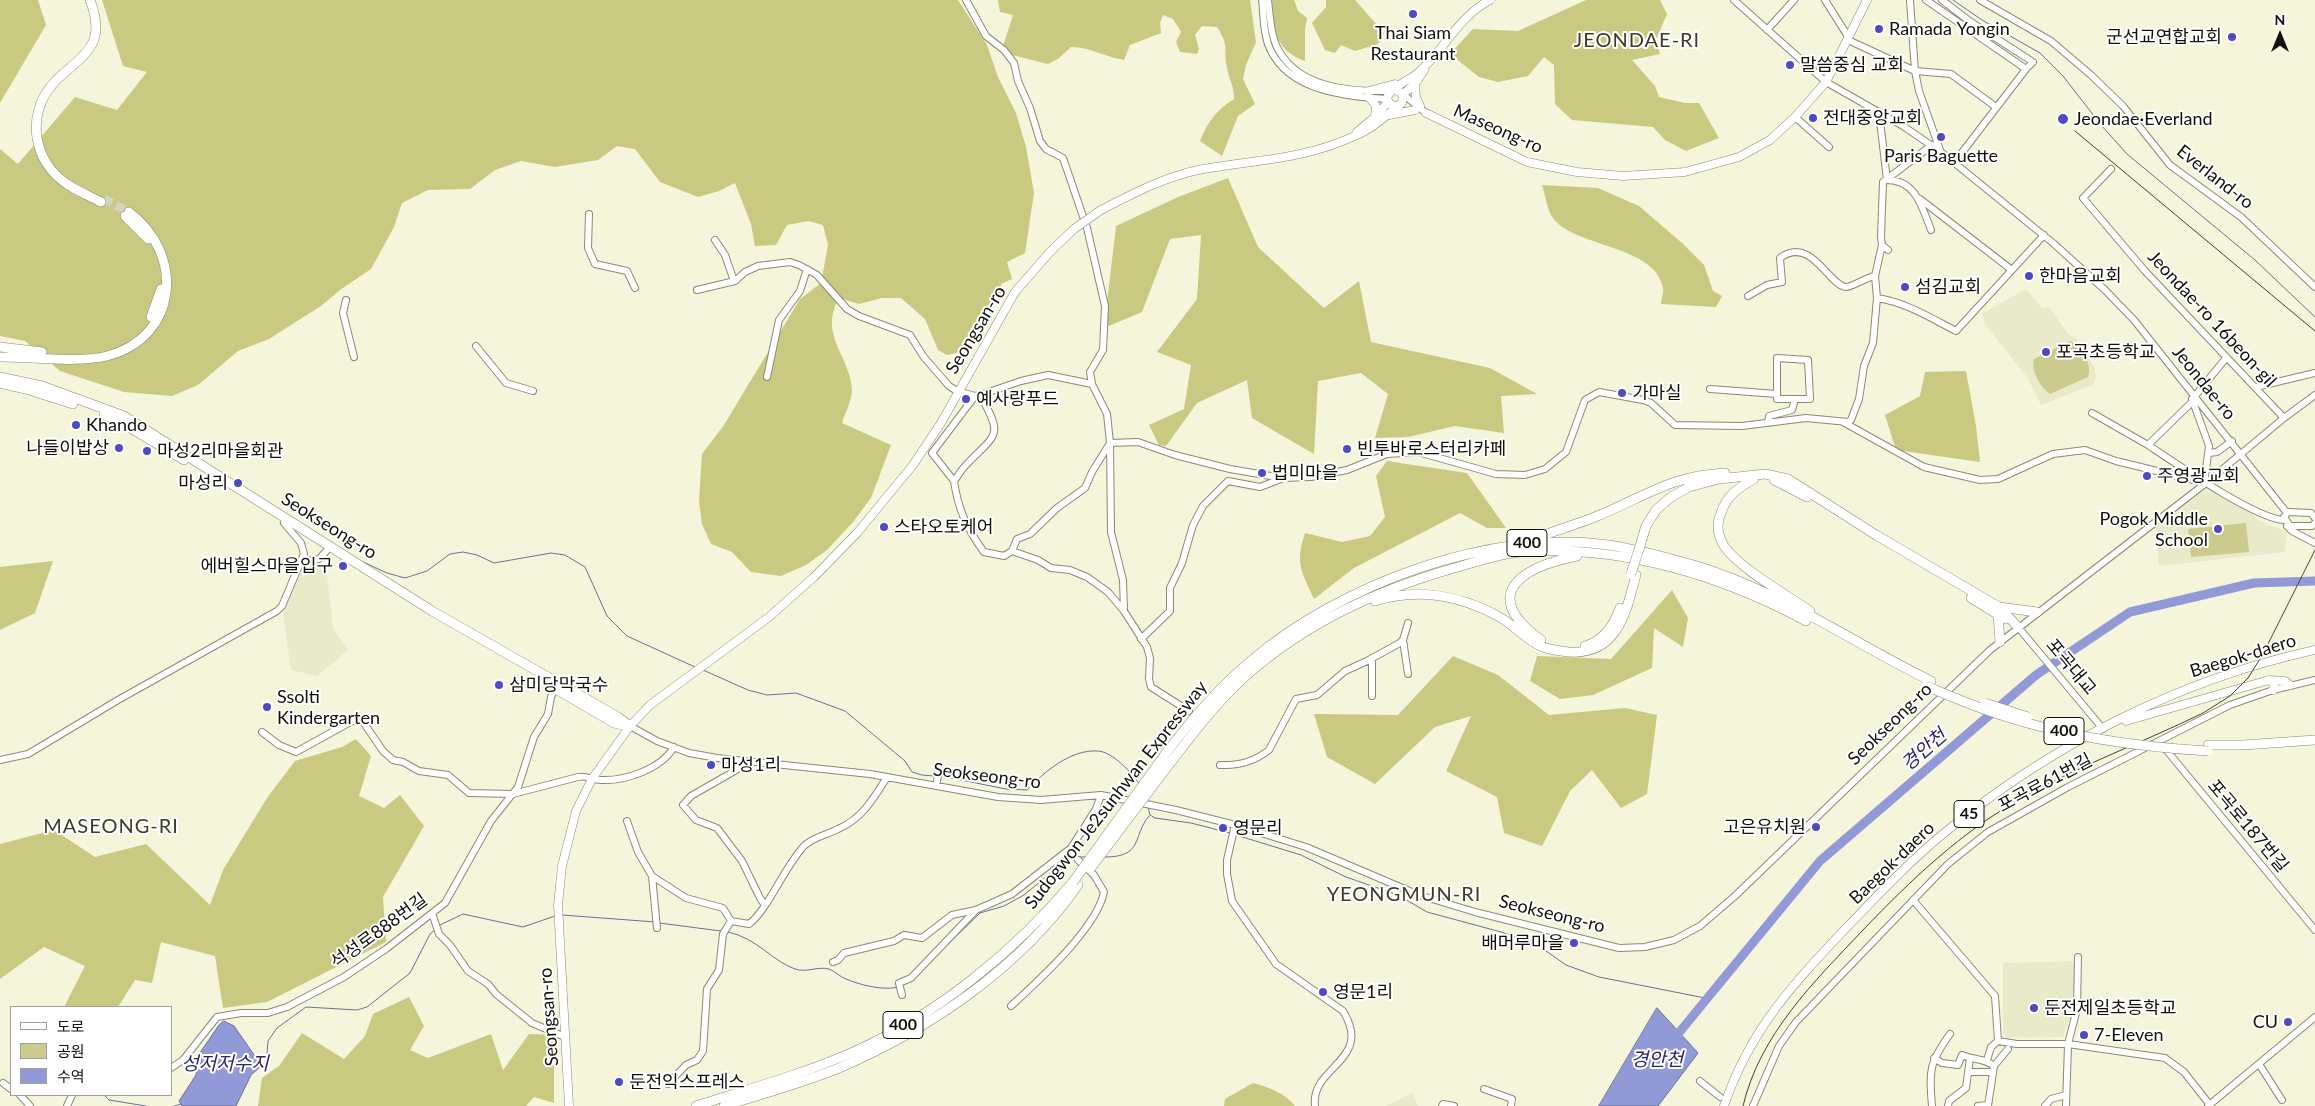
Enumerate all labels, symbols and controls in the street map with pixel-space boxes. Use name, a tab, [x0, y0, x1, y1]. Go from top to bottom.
marker: Thai Siam Restaurant	[1407, 8, 1419, 20]
north arrow	[2255, 10, 2305, 60]
text: N	[2275, 11, 2285, 28]
place label: Ramada Yongin	[1889, 18, 2010, 40]
place label: Thai Siam Restaurant	[1370, 22, 1456, 64]
marker: Ramada Yongin	[1873, 23, 1885, 35]
place label: 군선교연합교회	[2106, 26, 2222, 48]
district label: JEONDAE-RI	[1573, 29, 1701, 53]
marker: 군선교연합교회	[2226, 31, 2238, 43]
place label: 말씀중심 교회	[1800, 54, 1904, 76]
marker: 말씀중심 교회	[1784, 59, 1796, 71]
street label: Maseong-ro	[1450, 100, 1546, 158]
place label: 전대중앙교회	[1823, 107, 1922, 129]
place label: Jeondae·Everland	[2074, 108, 2213, 130]
marker: 전대중앙교회	[1807, 112, 1819, 124]
marker: Jeondae·Everland	[2056, 112, 2070, 126]
marker: Paris Baguette	[1935, 131, 1947, 143]
street label: Everland-ro	[2172, 140, 2258, 214]
place label: Paris Baguette	[1884, 145, 1998, 167]
street label: Jeondae-ro 16beon-gil	[2143, 246, 2281, 392]
place label: 한마음교회	[2039, 265, 2122, 287]
marker: 한마음교회	[2023, 270, 2035, 282]
place label: 섬김교회	[1915, 276, 1981, 298]
marker: 섬김교회	[1899, 281, 1911, 293]
street label: Seongsan-ro	[941, 282, 1011, 378]
place label: 포곡초등학교	[2056, 341, 2155, 363]
street label: Jeondae-ro	[2168, 342, 2240, 424]
marker: 포곡초등학교	[2040, 346, 2052, 358]
place label: 가마실	[1632, 382, 1682, 404]
marker: 가마실	[1616, 387, 1628, 399]
place label: 예사랑푸드	[976, 388, 1059, 410]
marker: 예사랑푸드	[960, 393, 972, 405]
place label: Khando	[86, 414, 147, 436]
marker: Khando	[70, 419, 82, 431]
place label: 나들이밥상	[26, 437, 109, 459]
place label: 빈투바로스터리카페	[1357, 438, 1506, 460]
place label: 마성2리마을회관	[157, 440, 283, 462]
marker: 나들이밥상	[113, 442, 125, 454]
marker: 빈투바로스터리카페	[1341, 443, 1353, 455]
marker: 마성2리마을회관	[141, 445, 153, 457]
place label: 법미마을	[1272, 462, 1338, 484]
place label: 주영광교회	[2157, 465, 2240, 487]
marker: 법미마을	[1256, 467, 1268, 479]
marker: 주영광교회	[2141, 470, 2153, 482]
place label: 마성리	[178, 472, 228, 494]
marker: 마성리	[232, 477, 244, 489]
street label: Seokseong-ro	[277, 488, 381, 564]
place label: Pogok Middle School	[2100, 508, 2208, 550]
place label: 스타오토케어	[894, 516, 993, 538]
marker: 스타오토케어	[878, 521, 890, 533]
marker: Pogok Middle School	[2212, 523, 2224, 535]
road number: 400	[1507, 530, 1547, 556]
place label: 에버힐스마을입구	[201, 555, 333, 577]
marker: 에버힐스마을입구	[337, 560, 349, 572]
street label: Baegok-daero	[2187, 630, 2299, 682]
street label: 포곡대교	[2041, 635, 2101, 699]
place label: 삼미당막국수	[509, 674, 608, 696]
street label: Sudogwon Je2sunhwan Expressway	[1020, 677, 1212, 913]
marker: 삼미당막국수	[493, 679, 505, 691]
street label: Seokseong-ro	[1843, 679, 1937, 769]
place label: Ssolti Kindergarten	[277, 686, 380, 729]
marker: Ssolti Kindergarten	[261, 701, 273, 713]
road number: 400	[2044, 718, 2084, 744]
water label: 경안천	[1897, 724, 1951, 776]
street label: 포곡로61번길	[1994, 749, 2096, 817]
place label: 마성1리	[721, 754, 781, 776]
marker: 마성1리	[705, 759, 717, 771]
street label: Seokseong-ro	[932, 759, 1042, 793]
street label: 포곡로187번길	[2203, 775, 2293, 877]
road number: 45	[1954, 801, 1984, 828]
district label: MASEONG-RI	[42, 815, 180, 839]
place label: 고은유치원	[1723, 816, 1806, 838]
place label: 영문리	[1233, 817, 1283, 839]
street label: Baegok-daero	[1845, 817, 1939, 909]
marker: 고은유치원	[1810, 821, 1822, 833]
marker: 영문리	[1217, 822, 1229, 834]
district label: YEONGMUN-RI	[1325, 883, 1483, 907]
street label: 석성로888번길	[326, 889, 432, 973]
street label: Seokseong-ro	[1497, 890, 1607, 938]
place label: 배머루마을	[1481, 932, 1564, 954]
marker: 배머루마을	[1568, 937, 1580, 949]
street label: Seongsan-ro	[535, 967, 563, 1067]
place label: 영문1리	[1333, 981, 1393, 1003]
marker: 영문1리	[1317, 986, 1329, 998]
place label: 둔전제일초등학교	[2044, 997, 2176, 1019]
marker: 둔전제일초등학교	[2028, 1002, 2040, 1014]
legend	[10, 1006, 172, 1096]
place label: CU	[2253, 1011, 2278, 1033]
road number: 400	[883, 1012, 923, 1038]
marker: CU	[2282, 1016, 2294, 1028]
text: 도로	[57, 1017, 85, 1035]
place label: 7-Eleven	[2094, 1024, 2164, 1046]
marker: 7-Eleven	[2078, 1029, 2090, 1041]
text: 공원	[57, 1042, 85, 1060]
water label: 경안천	[1631, 1049, 1683, 1071]
water label: 성저저수지	[181, 1053, 269, 1075]
text: 수역	[57, 1067, 85, 1085]
place label: 둔전익스프레스	[629, 1071, 745, 1093]
marker: 둔전익스프레스	[613, 1076, 625, 1088]

